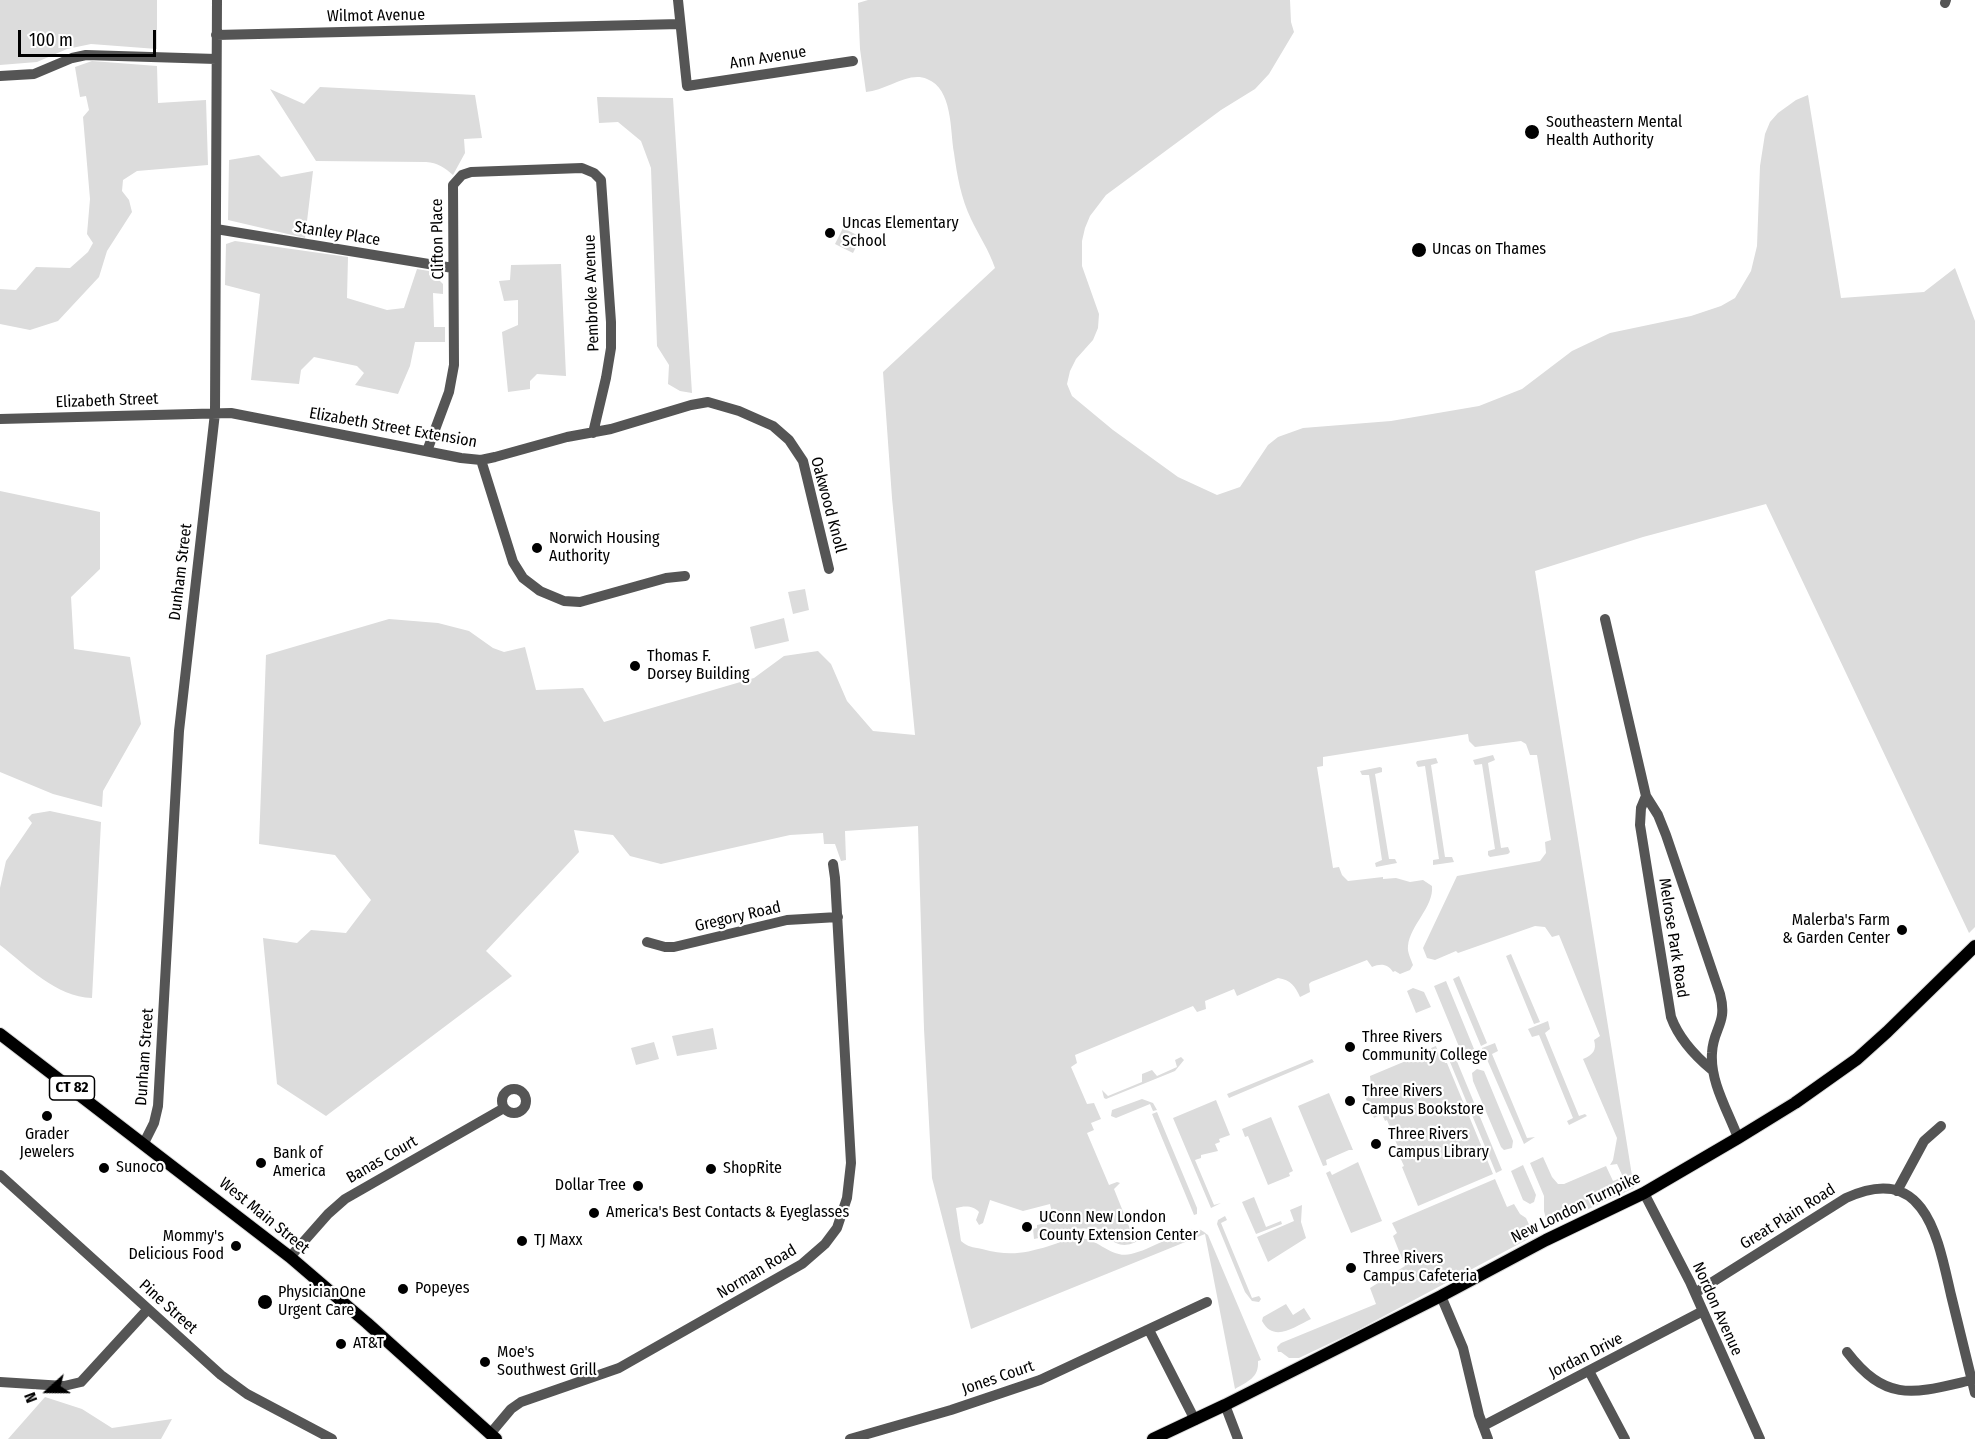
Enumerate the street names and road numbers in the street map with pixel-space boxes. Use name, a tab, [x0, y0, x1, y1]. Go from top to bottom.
street label: Wilmot Avenue	[327, 6, 425, 26]
street label: Ann Avenue	[728, 42, 808, 74]
street label: Clifton Place	[428, 198, 448, 280]
street label: Stanley Place	[293, 218, 381, 250]
street label: Pembroke Avenue	[580, 234, 604, 352]
street label: Elizabeth Street	[55, 390, 159, 412]
street label: Elizabeth Street Extension	[308, 404, 478, 452]
street label: Oakwood Knoll	[806, 455, 850, 555]
street label: Dunham Street	[166, 522, 196, 622]
street label: Melrose Park Road	[1654, 877, 1692, 999]
street label: Gregory Road	[693, 898, 783, 936]
street label: Dunham Street	[132, 1008, 158, 1106]
road number: CT 82	[50, 1076, 94, 1100]
street label: Banas Court	[343, 1132, 421, 1188]
street label: New London Turnpike	[1508, 1168, 1644, 1248]
street label: West Main Street	[215, 1174, 313, 1258]
street label: Great Plain Road	[1737, 1180, 1839, 1254]
street label: Norman Road	[714, 1241, 800, 1303]
street label: Nordon Avenue	[1688, 1259, 1746, 1359]
street label: Pine Street	[135, 1276, 201, 1338]
street label: Jordan Drive	[1546, 1329, 1626, 1383]
street label: Jones Court	[959, 1357, 1037, 1399]

